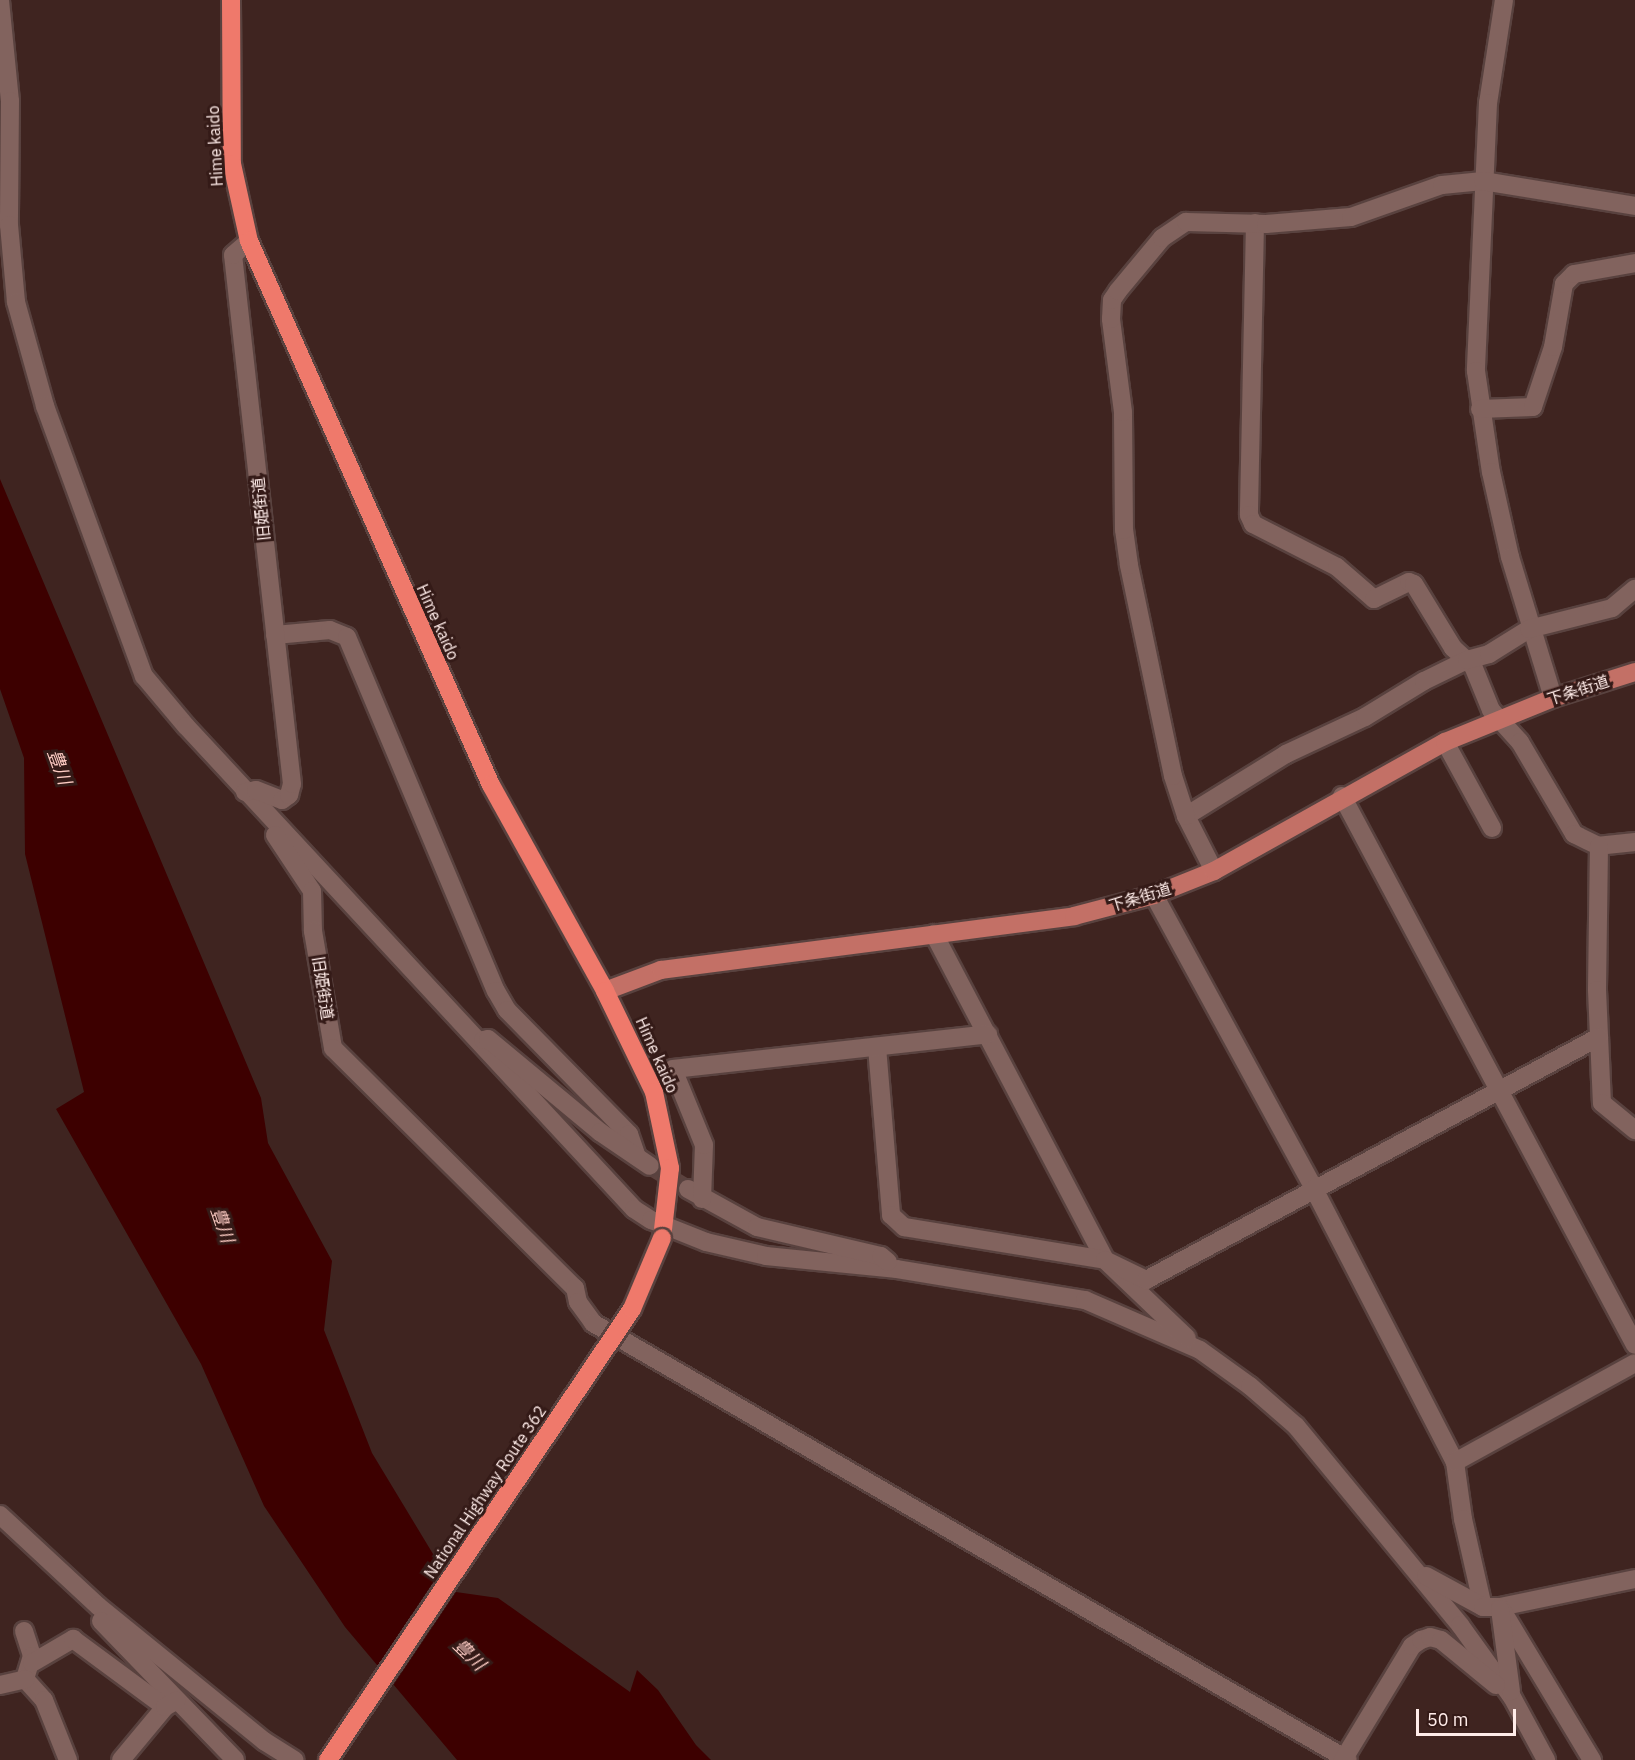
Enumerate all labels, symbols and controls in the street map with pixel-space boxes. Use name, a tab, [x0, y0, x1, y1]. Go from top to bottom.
street label: Hime kaido	[203, 105, 227, 187]
street label: 旧姫街道	[248, 476, 274, 542]
street label: Hime kaido	[413, 581, 463, 663]
street label: 下条街道	[1545, 671, 1611, 709]
water label: 豊川	[43, 746, 75, 788]
street label: 下条街道	[1107, 878, 1173, 916]
street label: 旧姫街道	[309, 955, 337, 1021]
street label: Hime kaido	[632, 1014, 682, 1096]
water label: 豊川	[206, 1204, 238, 1246]
street label: National Highway Route 362	[420, 1402, 550, 1582]
water label: 豊川	[449, 1635, 489, 1675]
scale bar	[1419, 1697, 1520, 1735]
text: 50 m	[1427, 1708, 1469, 1731]

